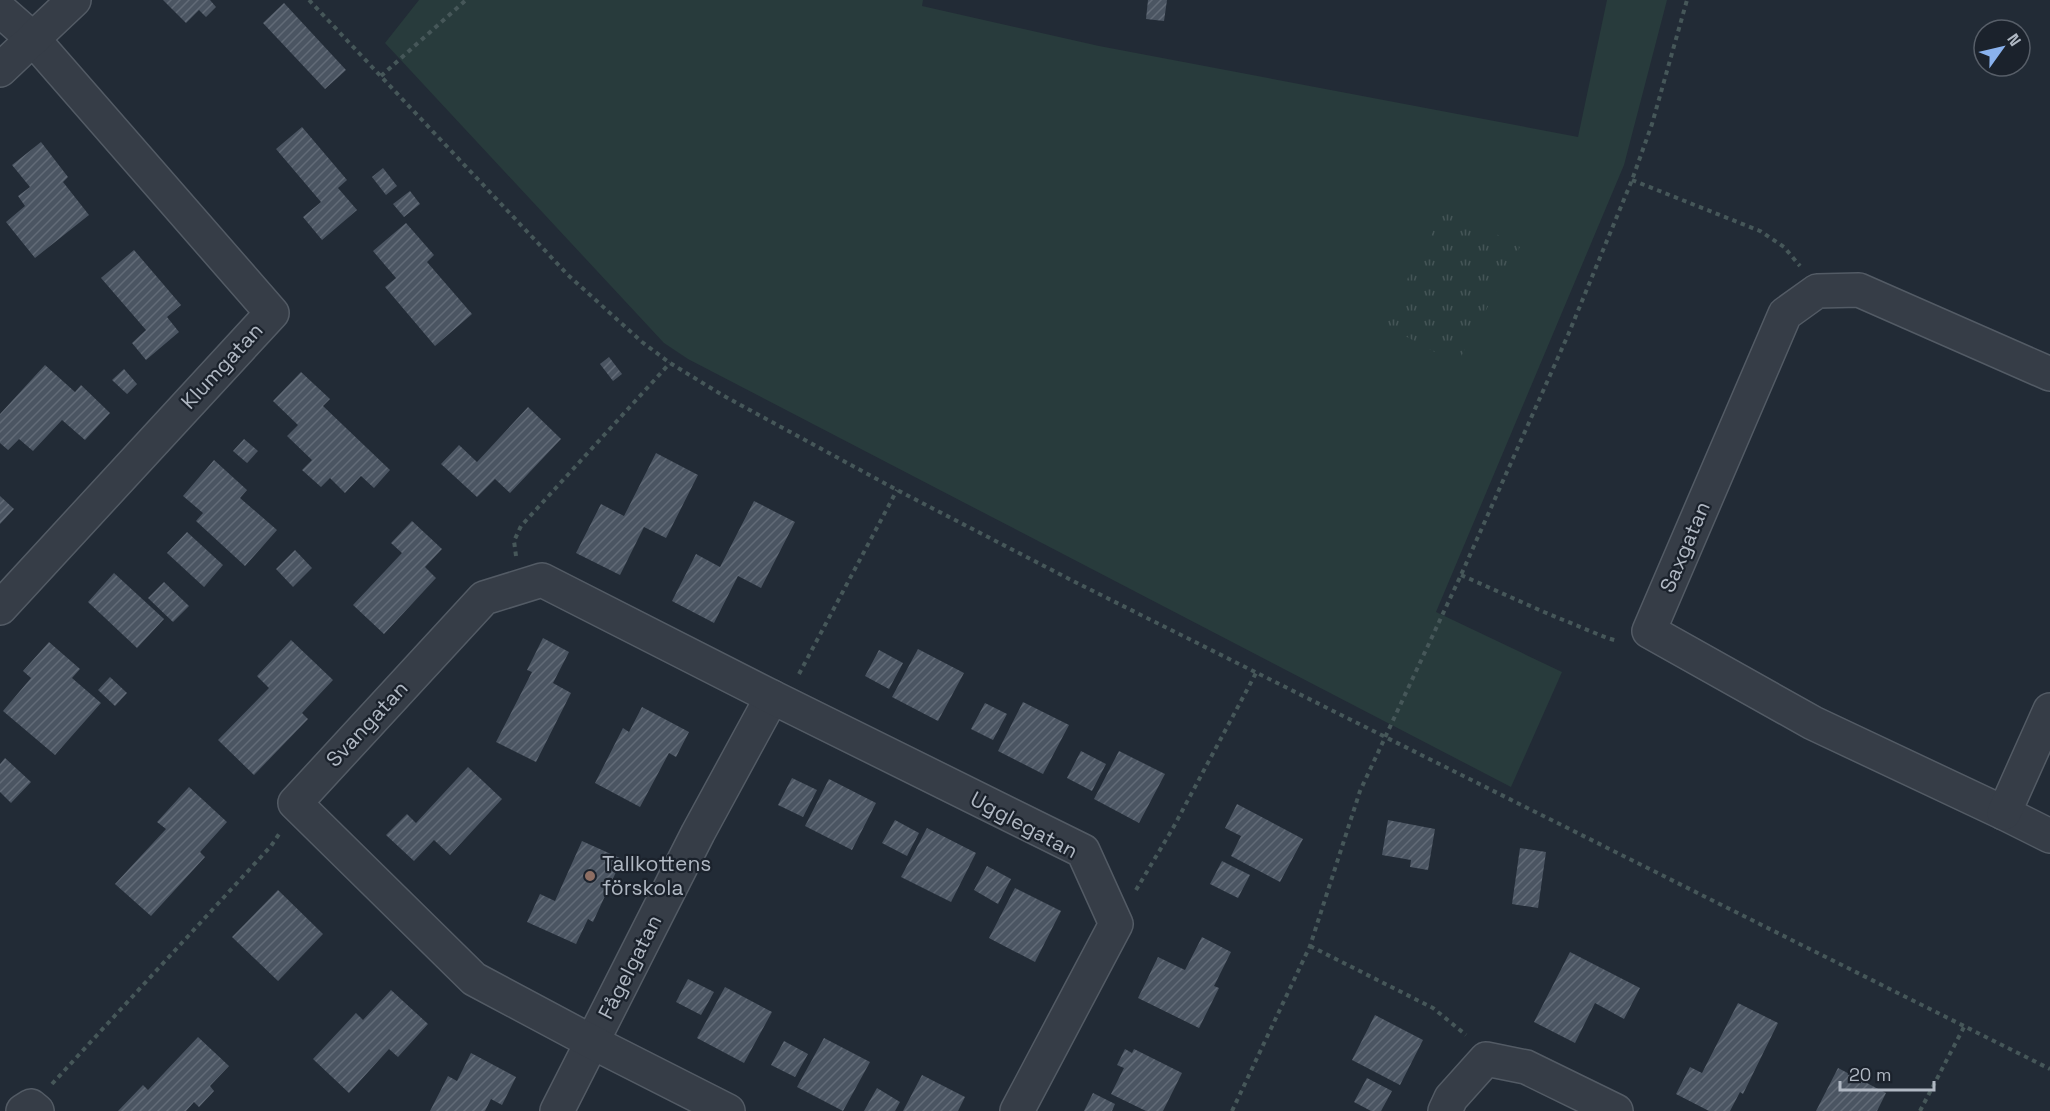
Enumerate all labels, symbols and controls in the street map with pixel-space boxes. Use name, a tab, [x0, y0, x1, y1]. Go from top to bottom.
north arrow	[1972, 18, 2032, 78]
text: N	[2002, 30, 2026, 50]
street label: Klumgatan	[175, 317, 268, 414]
street label: Saxgatan	[1653, 497, 1716, 596]
street label: Svangatan	[320, 675, 413, 772]
street label: Ugglegatan	[966, 785, 1083, 864]
place label: Tallkottens förskola	[602, 850, 711, 901]
marker: Tallkottens förskola	[583, 869, 597, 883]
street label: Fågelgatan	[592, 910, 667, 1023]
scale bar	[1840, 1054, 1934, 1092]
text: 20 m	[1849, 1063, 1892, 1086]

